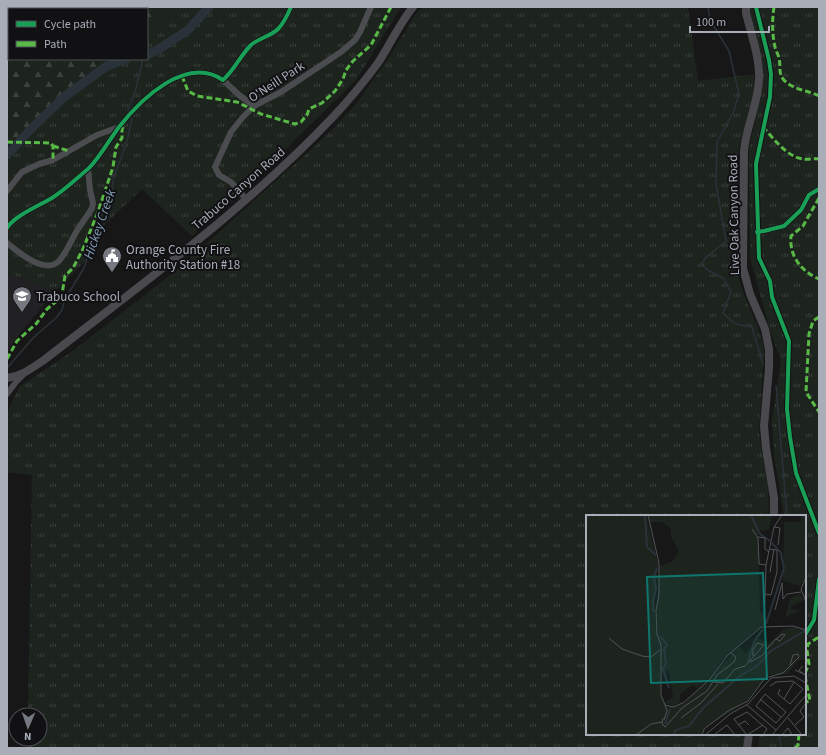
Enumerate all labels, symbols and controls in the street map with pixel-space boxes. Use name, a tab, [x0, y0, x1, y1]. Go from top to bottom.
legend	[8, 8, 148, 60]
scale bar	[690, 8, 769, 34]
text: 100 m	[696, 14, 726, 31]
text: Cycle path	[44, 16, 96, 33]
text: Path	[44, 36, 67, 53]
street label: O'Neill Park	[245, 57, 309, 107]
street label: Trabuco Canyon Road	[188, 143, 289, 234]
street label: Live Oak Canyon Road	[724, 155, 744, 275]
water label: Hickey Creek	[79, 186, 121, 262]
place label: Orange County Fire Authority Station #18	[126, 241, 240, 274]
public building icon: Orange County Fire Authority Station #18	[101, 245, 123, 273]
school or university icon: Trabuco School	[11, 285, 33, 313]
place label: Trabuco School	[36, 288, 120, 306]
inset map	[586, 515, 806, 735]
north arrow	[8, 707, 48, 747]
text: N	[24, 729, 32, 744]

